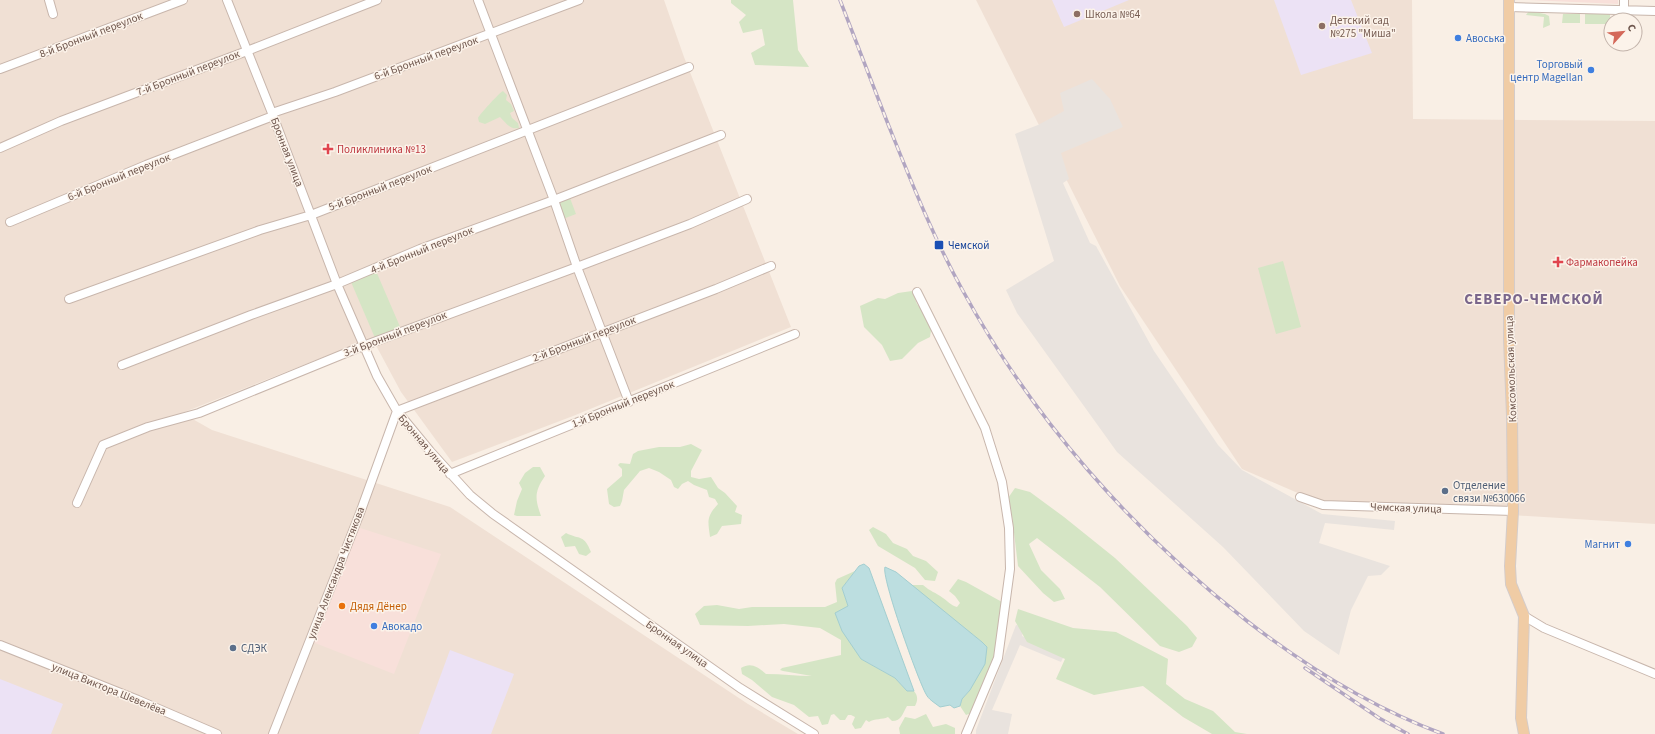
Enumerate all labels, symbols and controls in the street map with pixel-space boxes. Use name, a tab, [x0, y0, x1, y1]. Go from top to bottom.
place label: Школа №64	[1085, 7, 1141, 22]
street label: 8-й Бронный переулок	[37, 8, 145, 62]
marker: Школа №64	[1072, 9, 1082, 19]
north arrow	[1603, 12, 1643, 52]
place label: Детский сад №275 "Миша"	[1330, 13, 1396, 41]
marker: Детский сад №275 "Миша"	[1317, 21, 1327, 31]
text: С	[1623, 21, 1640, 34]
place label: Авоська	[1466, 31, 1505, 46]
street label: 6-й Бронный переулок	[372, 32, 480, 84]
marker: Авоська	[1453, 33, 1463, 43]
street label: 7-й Бронный переулок	[134, 46, 242, 100]
place label: Торговый центр Magellan	[1510, 57, 1583, 85]
marker: Торговый центр Magellan	[1586, 65, 1596, 75]
street label: Бронная улица	[267, 115, 307, 189]
place label: Поликлиника №13	[337, 142, 426, 157]
marker: Поликлиника №13	[322, 143, 334, 155]
street label: 6-й Бронный переулок	[65, 149, 173, 204]
street label: 5-й Бронный переулок	[326, 161, 434, 215]
street label: 4-й Бронный переулок	[368, 222, 476, 277]
place label: Чемской	[948, 238, 989, 253]
marker: Чемской	[933, 239, 945, 251]
place label: Фармакопейка	[1566, 255, 1638, 270]
marker: Фармакопейка	[1553, 257, 1563, 267]
district label: СЕВЕРО-ЧЕМСКОЙ	[1464, 289, 1604, 310]
street label: 3-й Бронный переулок	[341, 307, 449, 361]
street label: 2-й Бронный переулок	[530, 312, 638, 366]
street label: Комсомольская улица	[1502, 315, 1520, 423]
street label: 1-й Бронный переулок	[569, 376, 677, 431]
street label: Бронная улица	[395, 411, 453, 477]
place label: Отделение связи №630066	[1453, 478, 1526, 506]
marker: Отделение связи №630066	[1440, 486, 1450, 496]
street label: Чемская улица	[1370, 499, 1442, 517]
street label: улица Александра Чистякова	[304, 505, 368, 641]
place label: Магнит	[1584, 537, 1620, 552]
marker: Магнит	[1623, 539, 1633, 549]
place label: Дядя Дёнер	[350, 599, 407, 614]
marker: Дядя Дёнер	[337, 601, 347, 611]
street label: Бронная улица	[643, 617, 711, 671]
place label: Авокадо	[382, 619, 422, 634]
marker: Авокадо	[369, 621, 379, 631]
place label: СДЭК	[241, 641, 268, 656]
marker: СДЭК	[228, 643, 238, 653]
street label: улица Виктора Шевелёва	[50, 659, 168, 719]

